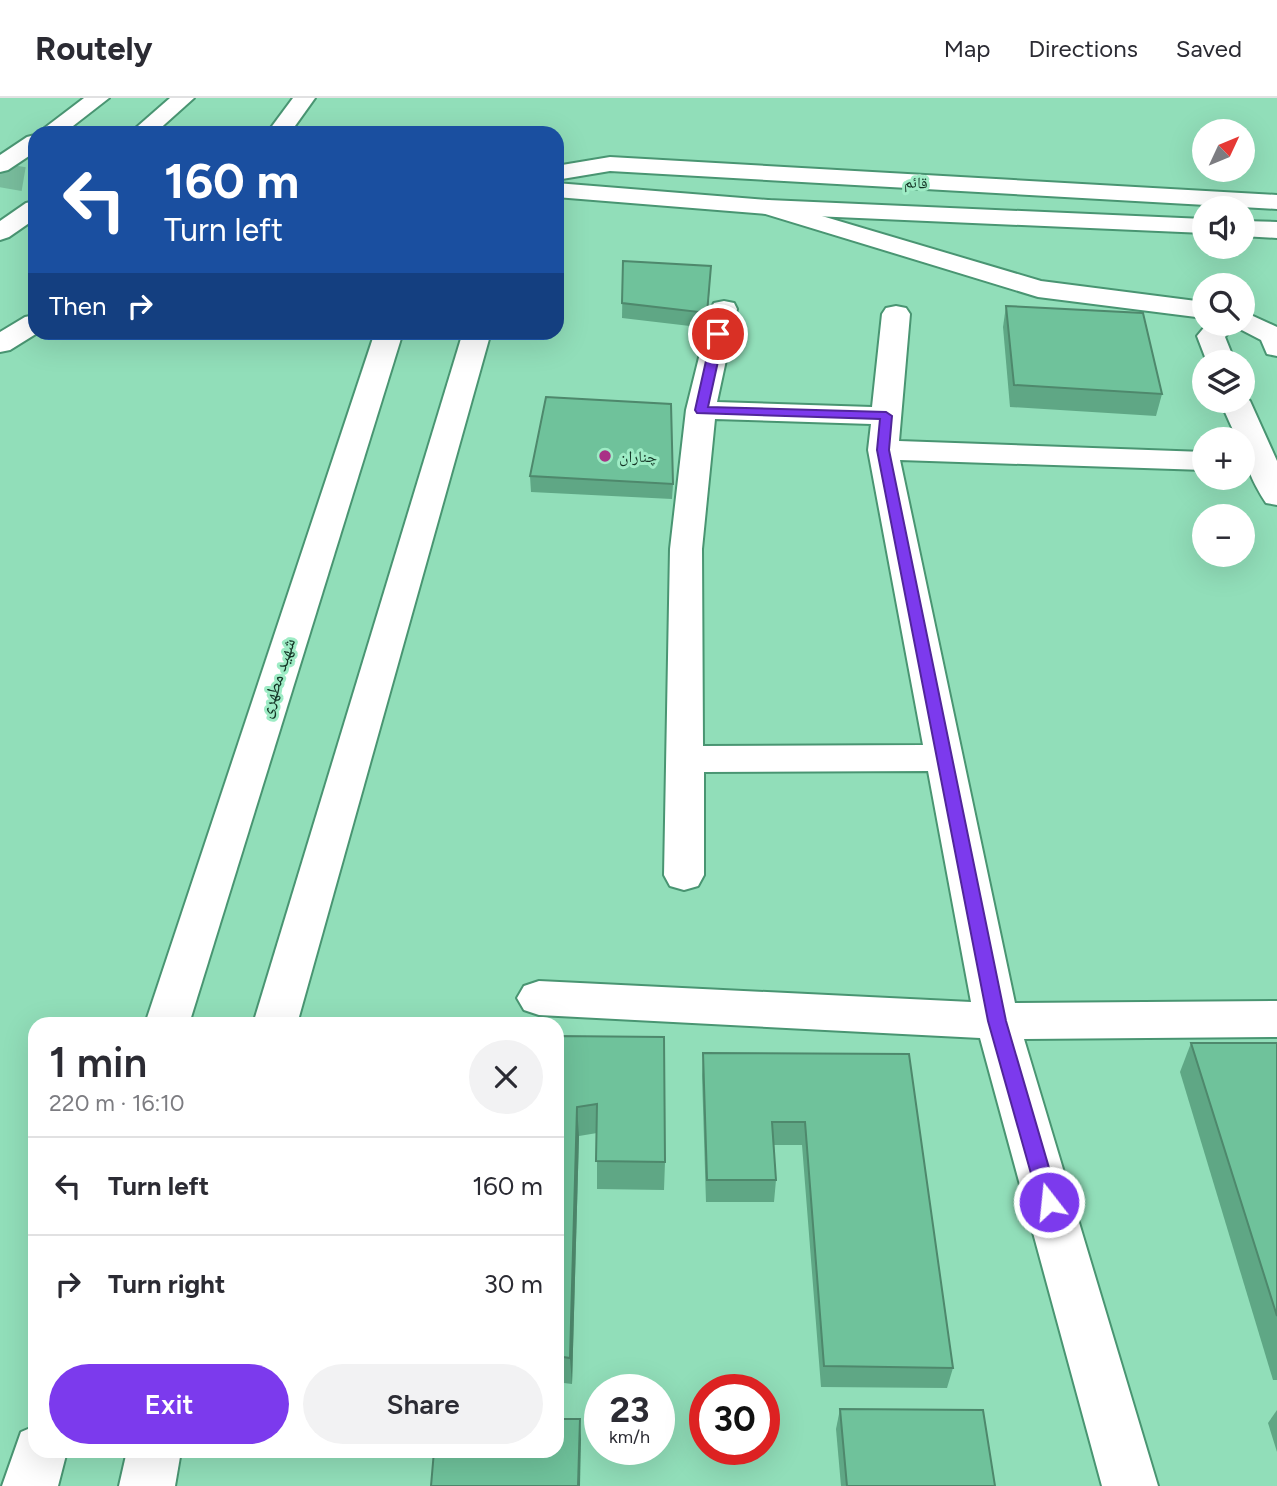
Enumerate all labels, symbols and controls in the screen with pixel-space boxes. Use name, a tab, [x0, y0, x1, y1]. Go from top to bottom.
text: Routely	[35, 29, 153, 68]
text: Map	[944, 34, 990, 63]
text: Directions	[1028, 34, 1138, 63]
text: Saved	[1176, 34, 1242, 63]
north arrow	[1192, 119, 1255, 182]
map controls	[1192, 119, 1255, 567]
text: 160 m	[164, 151, 299, 210]
icon: left	[49, 154, 140, 245]
street label: قائم	[904, 172, 928, 194]
button: sound	[1192, 196, 1255, 259]
text: Turn left	[164, 211, 283, 249]
button: search	[1192, 273, 1255, 336]
icon: right	[121, 287, 159, 325]
text: Then	[49, 290, 107, 322]
pin	[688, 304, 748, 364]
icon: arrive	[699, 315, 737, 353]
button: layers	[1192, 350, 1255, 413]
button: +	[1192, 427, 1255, 490]
place label: چناران	[619, 447, 657, 467]
marker: چناران	[597, 448, 613, 464]
button: −	[1192, 504, 1255, 567]
street label: شهید مطهری	[254, 635, 300, 721]
text: 1 min	[49, 1037, 147, 1088]
button: close	[469, 1040, 543, 1114]
text: 220 m · 16:10	[49, 1089, 185, 1117]
position arrow	[1012, 1165, 1086, 1239]
icon: left	[49, 1167, 87, 1205]
text: Turn left	[108, 1170, 209, 1202]
text: 160 m	[472, 1170, 543, 1202]
icon: right	[49, 1265, 87, 1303]
text: Turn right	[108, 1268, 225, 1300]
text: 30 m	[484, 1268, 543, 1300]
button: Exit	[49, 1364, 289, 1444]
button: Share	[303, 1364, 543, 1444]
speed limit sign: 30	[689, 1374, 780, 1465]
text: 23	[610, 1389, 649, 1431]
text: km/h	[609, 1426, 650, 1448]

